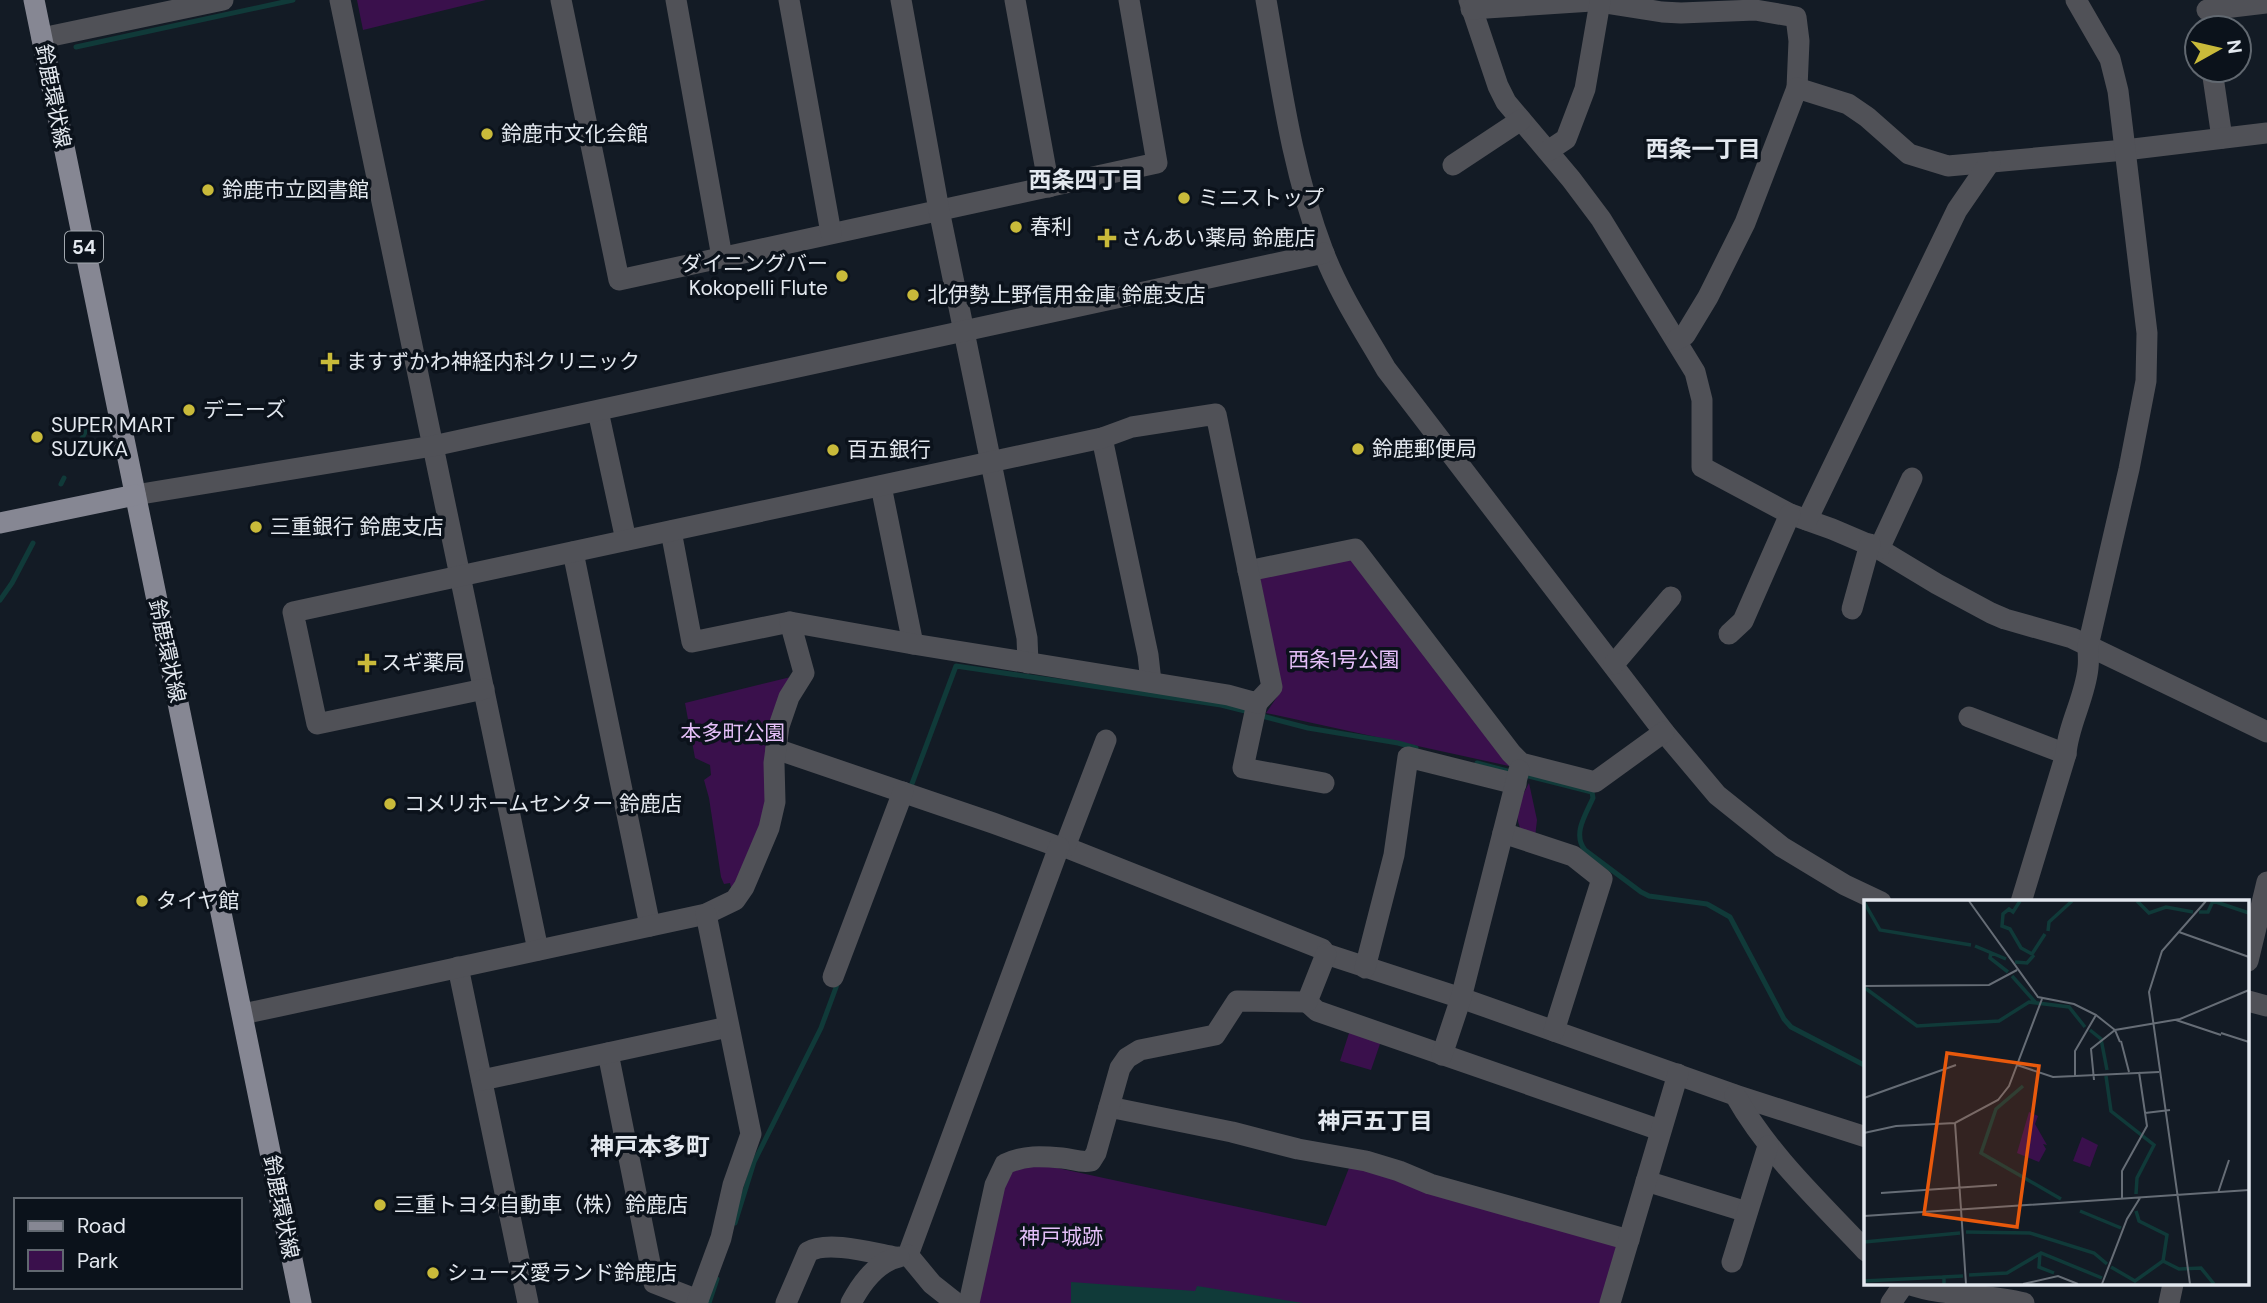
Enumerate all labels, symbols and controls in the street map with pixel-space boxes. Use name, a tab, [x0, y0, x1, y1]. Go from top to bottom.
north arrow	[2183, 14, 2253, 84]
text: N	[2221, 38, 2248, 55]
street label: 鈴鹿環状線	[29, 42, 77, 150]
place label: 鈴鹿市文化会館	[501, 120, 648, 148]
marker: 鈴鹿市文化会館	[479, 126, 495, 142]
district label: 西条一丁目	[1646, 134, 1761, 164]
district label: 西条四丁目	[1029, 165, 1144, 195]
place label: 鈴鹿市立図書館	[222, 176, 369, 204]
marker: 鈴鹿市立図書館	[200, 182, 216, 198]
place label: ミニストップ	[1198, 184, 1324, 212]
marker: ミニストップ	[1176, 190, 1192, 206]
place label: 春利	[1030, 213, 1072, 241]
marker: 春利	[1008, 219, 1024, 235]
place label: さんあい薬局 鈴鹿店	[1121, 224, 1316, 252]
marker: さんあい薬局 鈴鹿店	[1099, 230, 1115, 246]
road number: 54	[65, 232, 103, 262]
place label: ダイニングバー Kokopelli Flute	[681, 250, 828, 302]
marker: ダイニングバー Kokopelli Flute	[834, 268, 850, 284]
place label: 北伊勢上野信用金庫 鈴鹿支店	[927, 281, 1206, 309]
marker: 北伊勢上野信用金庫 鈴鹿支店	[905, 287, 921, 303]
place label: ますずかわ神経内科クリニック	[346, 348, 640, 376]
marker: ますずかわ神経内科クリニック	[320, 352, 340, 372]
place label: デニーズ	[203, 396, 286, 424]
marker: デニーズ	[181, 402, 197, 418]
place label: SUPER MART SUZUKA	[51, 411, 175, 463]
marker: SUPER MART SUZUKA	[29, 429, 45, 445]
place label: 鈴鹿郵便局	[1372, 435, 1477, 463]
place label: 百五銀行	[847, 436, 931, 464]
marker: 鈴鹿郵便局	[1350, 441, 1366, 457]
marker: 百五銀行	[825, 442, 841, 458]
place label: 三重銀行 鈴鹿支店	[270, 513, 444, 541]
marker: 三重銀行 鈴鹿支店	[248, 519, 264, 535]
street label: 鈴鹿環状線	[142, 597, 192, 705]
park label: 西条1号公園	[1288, 646, 1400, 674]
place label: スギ薬局	[381, 649, 465, 677]
marker: スギ薬局	[359, 655, 375, 671]
park label: 本多町公園	[681, 719, 786, 747]
place label: コメリホームセンター 鈴鹿店	[404, 790, 682, 818]
marker: コメリホームセンター 鈴鹿店	[382, 796, 398, 812]
place label: タイヤ館	[156, 887, 239, 915]
marker: タイヤ館	[134, 893, 150, 909]
inset map	[1864, 900, 2250, 1286]
district label: 神戸五丁目	[1318, 1106, 1433, 1136]
district label: 神戸本多町	[590, 1131, 710, 1162]
street label: 鈴鹿環状線	[257, 1153, 305, 1261]
place label: 三重トヨタ自動車（株）鈴鹿店	[394, 1191, 688, 1219]
marker: 三重トヨタ自動車（株）鈴鹿店	[372, 1197, 388, 1213]
legend	[14, 1198, 242, 1289]
text: Road	[77, 1212, 126, 1240]
park label: 神戸城跡	[1019, 1223, 1103, 1251]
text: Park	[77, 1247, 119, 1275]
place label: シューズ愛ランド鈴鹿店	[447, 1259, 677, 1287]
marker: シューズ愛ランド鈴鹿店	[425, 1265, 441, 1281]

